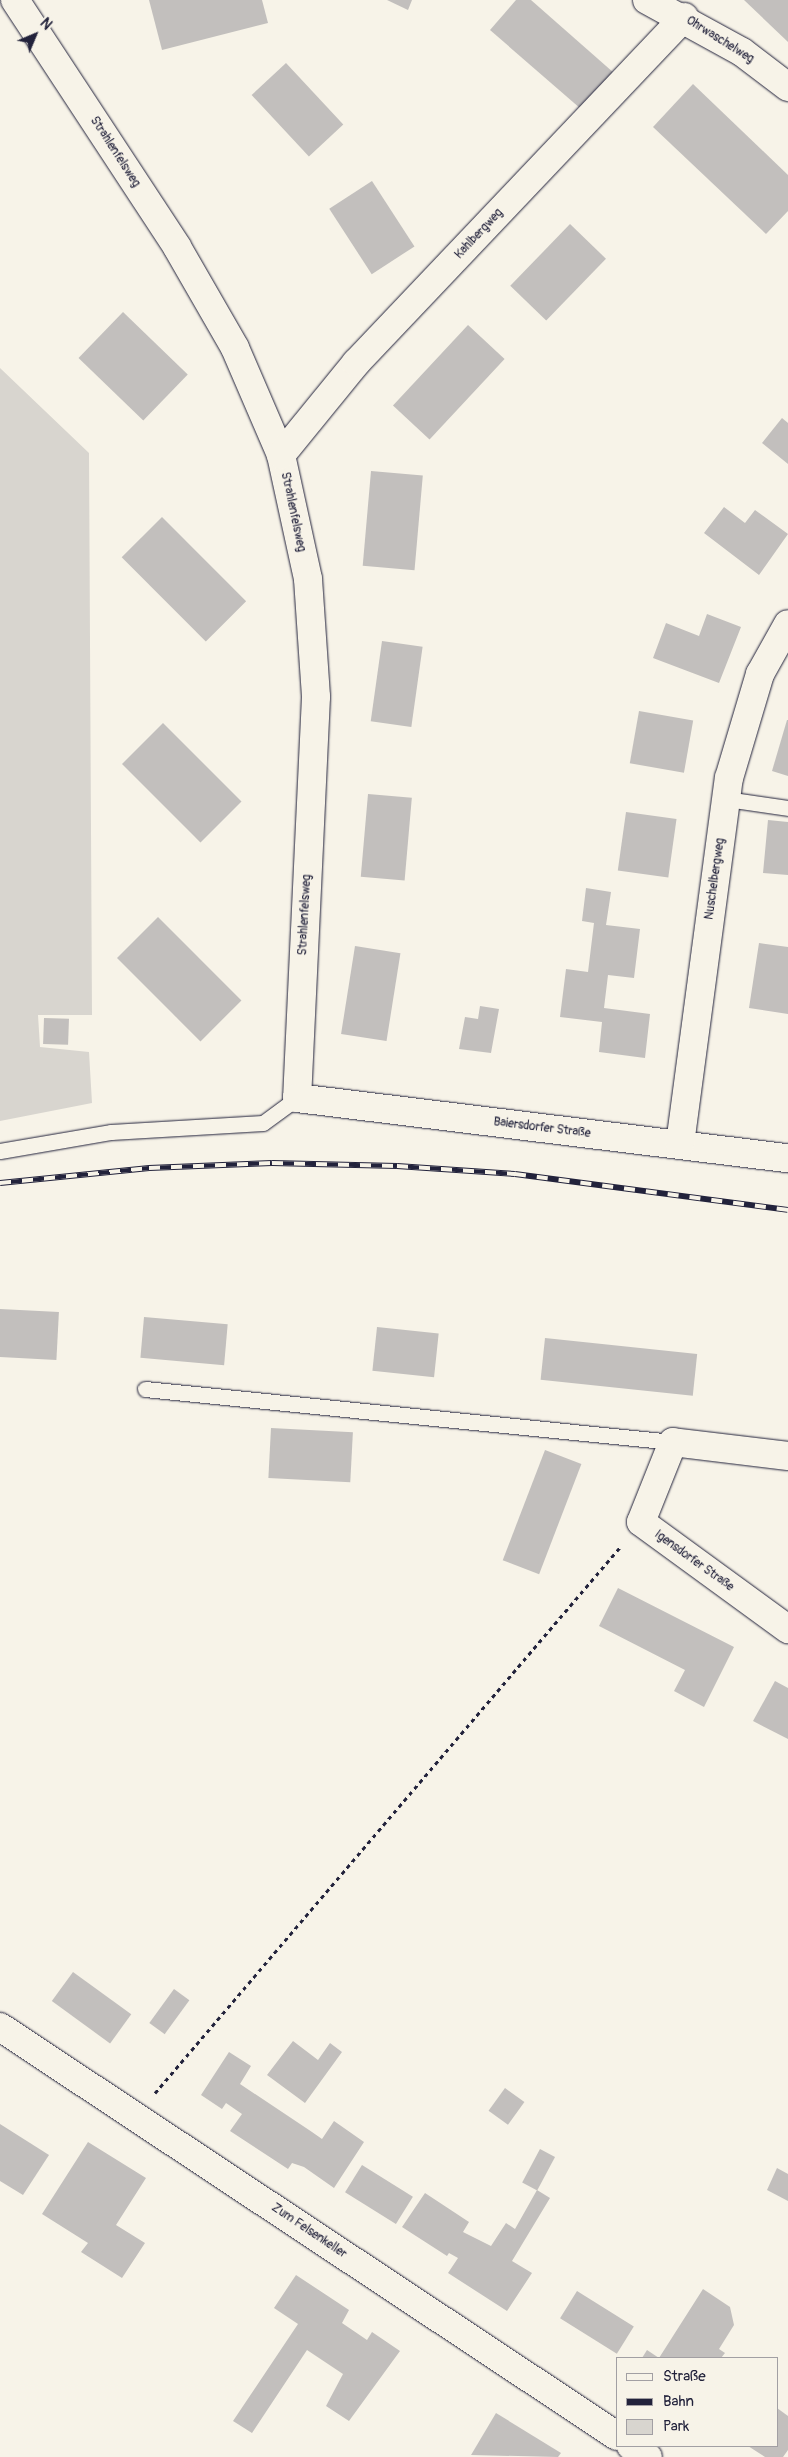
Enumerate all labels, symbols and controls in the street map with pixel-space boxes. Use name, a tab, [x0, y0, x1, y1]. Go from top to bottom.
north arrow	[10, 10, 60, 60]
street label: Ohrwaschelweg	[683, 13, 757, 67]
text: N	[37, 15, 55, 33]
street label: Strahlenfelsweg	[87, 114, 143, 190]
street label: Kahlbergweg	[452, 206, 506, 262]
street label: Strahlenfelsweg	[278, 471, 308, 553]
street label: Nuschelbergweg	[702, 837, 728, 921]
street label: Strahlenfelsweg	[296, 874, 314, 956]
street label: Baiersdorfer Straße	[493, 1115, 591, 1141]
street label: Igensdorfer Straße	[652, 1527, 736, 1595]
street label: Zum Felsenkeller	[269, 2201, 349, 2261]
legend	[616, 2357, 778, 2447]
text: Straße	[663, 2367, 706, 2386]
text: Bahn	[663, 2392, 694, 2411]
text: Park	[663, 2417, 689, 2436]

